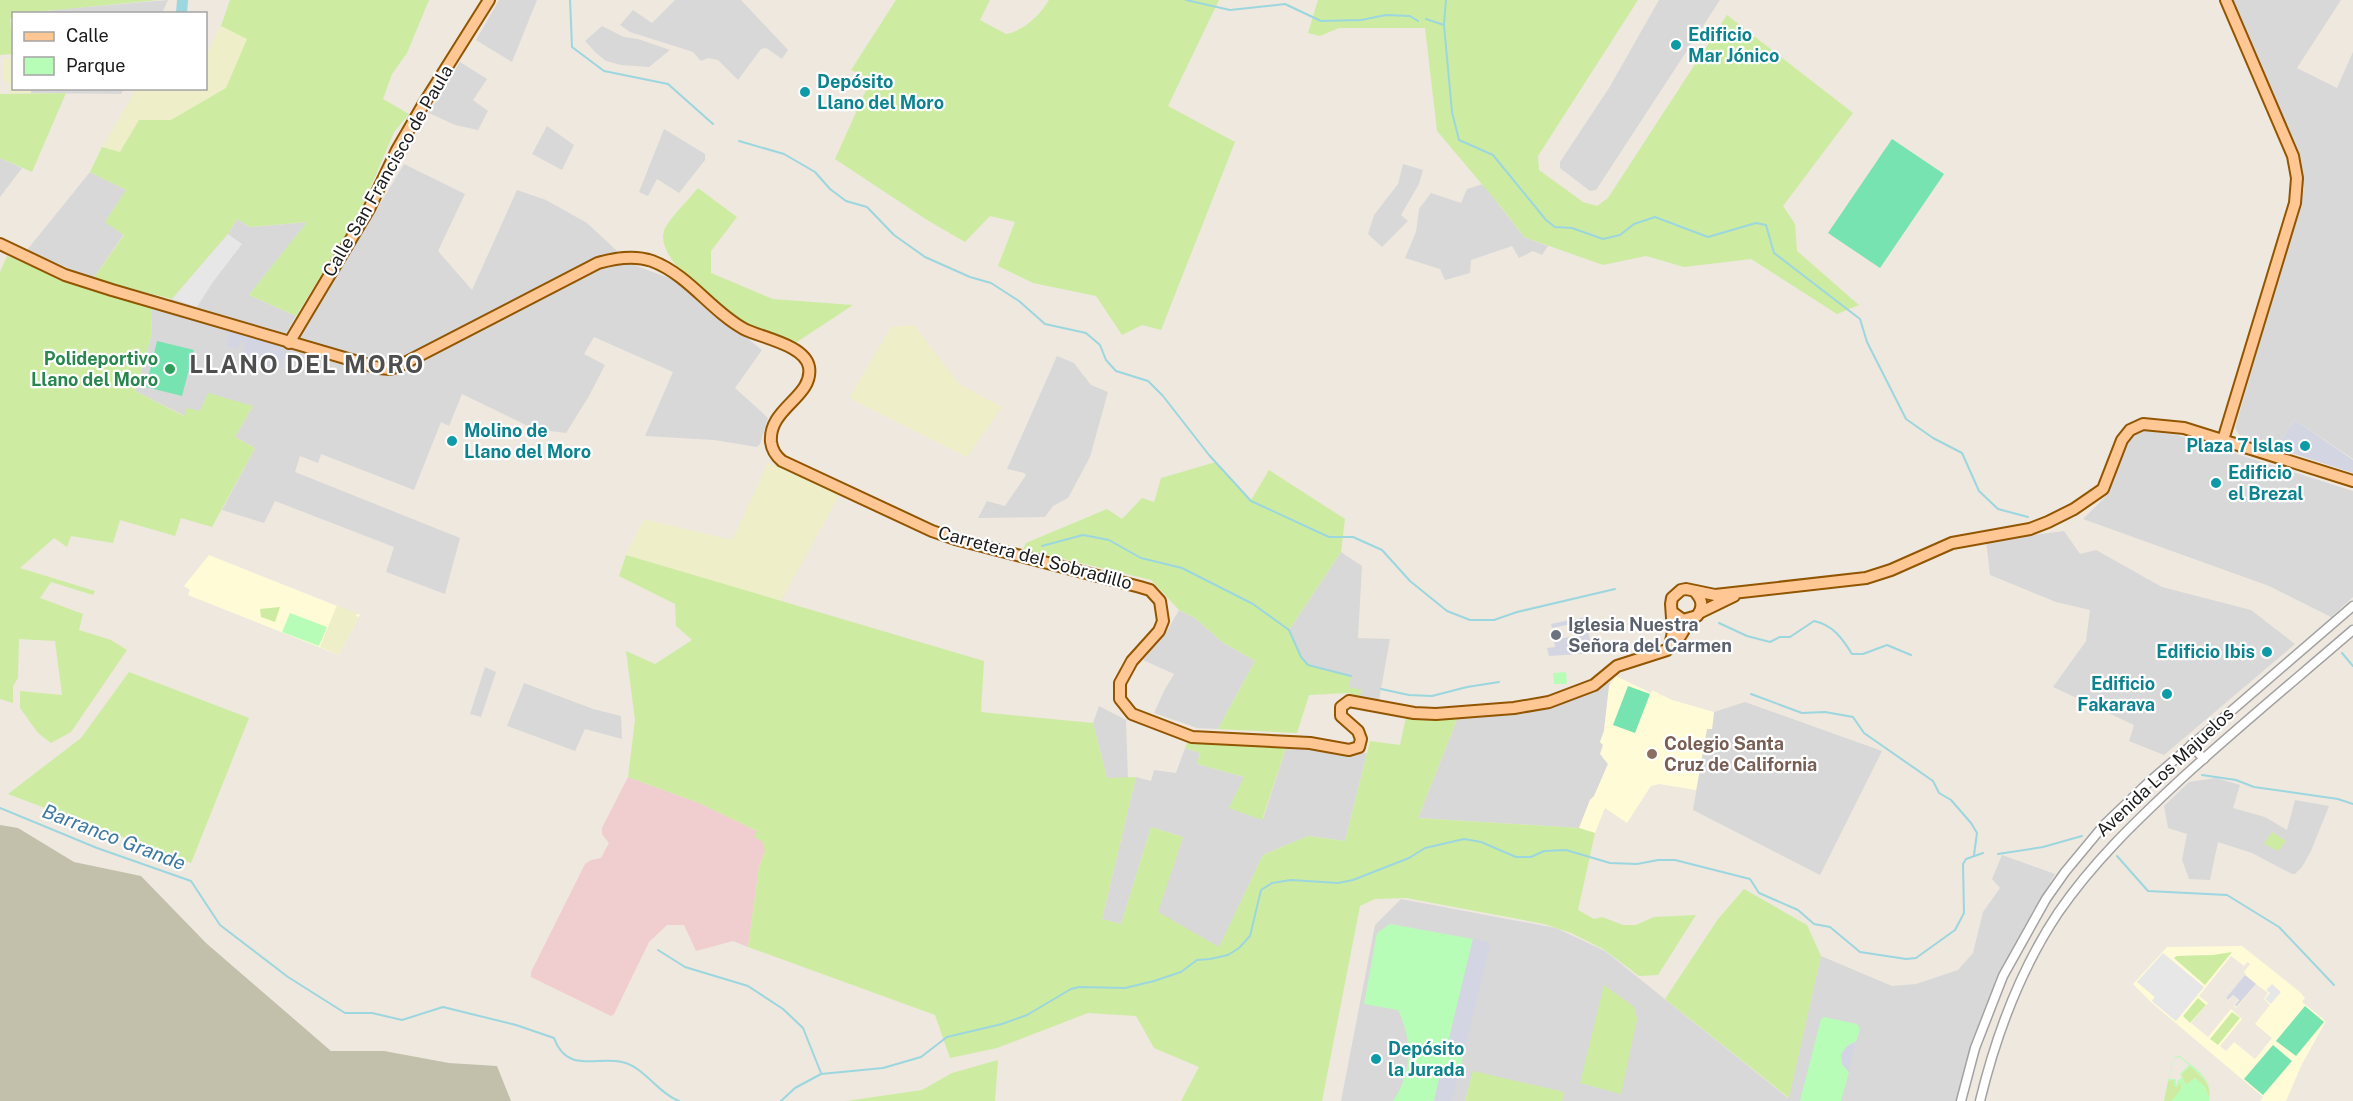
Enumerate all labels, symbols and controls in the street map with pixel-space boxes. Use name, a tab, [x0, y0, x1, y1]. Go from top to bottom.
legend	[12, 12, 207, 90]
place label: Edificio Mar Jónico	[1688, 24, 1779, 66]
text: Calle	[66, 25, 109, 46]
marker: Edificio Mar Jónico	[1669, 38, 1683, 52]
text: Parque	[66, 55, 126, 76]
street label: Calle San Francisco de Paula	[318, 61, 457, 280]
place label: Depósito Llano del Moro	[817, 71, 944, 113]
marker: Depósito Llano del Moro	[798, 85, 812, 99]
place label: Polideportivo Llano del Moro	[31, 348, 158, 390]
district label: LLANO DEL MORO	[189, 350, 425, 378]
marker: Polideportivo Llano del Moro	[163, 362, 177, 376]
place label: Molino de Llano del Moro	[464, 420, 591, 462]
marker: Molino de Llano del Moro	[445, 434, 459, 448]
place label: Plaza 7 Islas	[2186, 435, 2293, 456]
marker: Plaza 7 Islas	[2298, 439, 2312, 453]
place label: Edificio el Brezal	[2228, 462, 2304, 504]
marker: Edificio el Brezal	[2209, 476, 2223, 490]
street label: Carretera del Sobradillo	[936, 522, 1134, 594]
place label: Iglesia Nuestra Señora del Carmen	[1568, 614, 1732, 656]
marker: Iglesia Nuestra Señora del Carmen	[1549, 628, 1563, 642]
place label: Edificio Ibis	[2156, 641, 2255, 662]
marker: Edificio Ibis	[2260, 645, 2274, 659]
place label: Edificio Fakarava	[2077, 673, 2155, 715]
marker: Edificio Fakarava	[2160, 687, 2174, 701]
street label: Avenida Los Majuelos	[2092, 703, 2238, 841]
place label: Colegio Santa Cruz de California	[1664, 733, 1817, 775]
marker: Colegio Santa Cruz de California	[1645, 747, 1659, 761]
water label: Barranco Grande	[39, 799, 189, 875]
place label: Depósito la Jurada	[1388, 1038, 1465, 1080]
marker: Depósito la Jurada	[1369, 1052, 1383, 1066]

